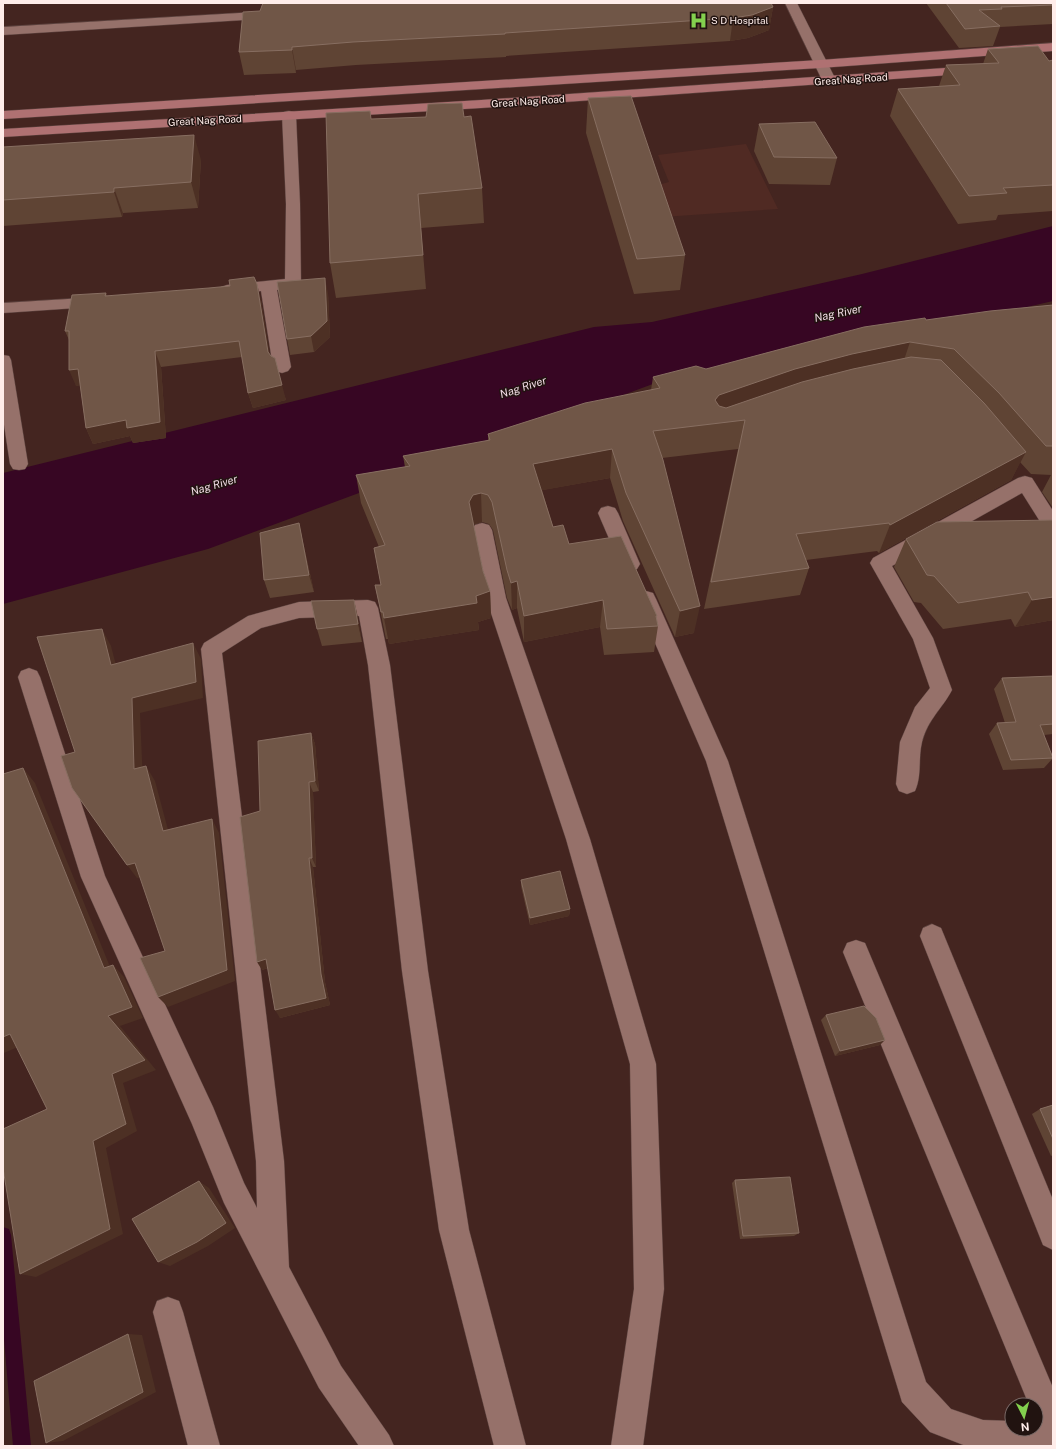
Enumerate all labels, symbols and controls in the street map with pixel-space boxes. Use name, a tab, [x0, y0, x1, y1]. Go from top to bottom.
hospital icon: S D Hospital	[688, 10, 708, 30]
place label: S D Hospital	[711, 14, 769, 26]
street label: Great Nag Road	[814, 70, 888, 88]
street label: Great Nag Road	[491, 92, 565, 110]
street label: Great Nag Road	[168, 112, 242, 128]
water label: Nag River	[813, 302, 864, 324]
water label: Nag River	[498, 374, 549, 400]
water label: Nag River	[189, 472, 240, 497]
north arrow	[1004, 1397, 1044, 1437]
text: N	[1020, 1421, 1030, 1433]

